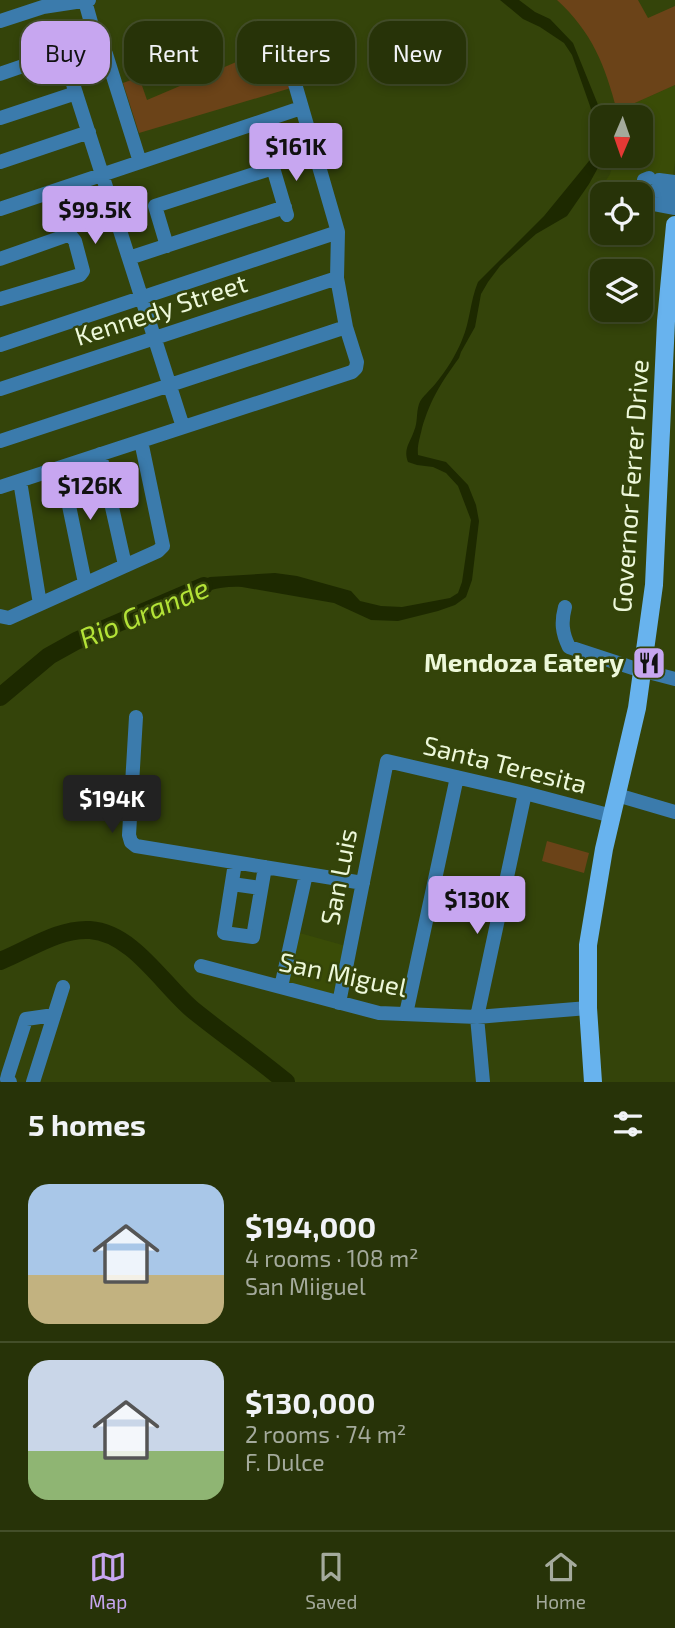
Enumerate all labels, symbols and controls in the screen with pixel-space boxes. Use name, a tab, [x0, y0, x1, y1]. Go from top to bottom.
chip: Buy	[21, 21, 110, 84]
chip: Rent	[124, 21, 223, 84]
chip: Filters	[237, 21, 355, 84]
chip: New	[369, 21, 466, 84]
north arrow	[590, 105, 653, 168]
map controls	[590, 105, 653, 322]
pin: $161K	[247, 124, 345, 183]
text: $161K	[265, 132, 327, 160]
button: locate	[590, 182, 653, 245]
pin: $99.5K	[38, 187, 152, 246]
text: $99.5K	[58, 195, 132, 223]
button: layers	[590, 259, 653, 322]
street label: Kennedy Street	[70, 266, 251, 351]
street label: Governor Ferrer Drive	[605, 358, 654, 614]
pin: $126K	[41, 462, 139, 522]
text: $126K	[58, 471, 122, 499]
water label: Rio Grande	[74, 569, 214, 655]
restaurant icon: Mendoza Eatery	[630, 644, 668, 682]
place label: Mendoza Eatery	[424, 646, 624, 678]
street label: Santa Teresita	[420, 728, 590, 799]
pin: $194K	[63, 776, 161, 835]
text: $194K	[79, 784, 145, 812]
street label: San Luis	[313, 826, 362, 928]
pin: $130K	[428, 876, 526, 936]
text: $130K	[444, 885, 510, 913]
street label: San Miguel	[276, 945, 410, 1002]
icon: filters	[609, 1105, 647, 1143]
text: 5 homes	[28, 1106, 146, 1142]
text: $194,000	[245, 1208, 376, 1244]
icon: home	[84, 1212, 168, 1296]
text: 4 rooms · 108 m²	[245, 1244, 419, 1272]
text: San Miiguel	[245, 1272, 366, 1300]
text: $130,000	[245, 1384, 375, 1420]
icon: home	[84, 1388, 168, 1472]
text: 2 rooms · 74 m²	[245, 1420, 406, 1448]
text: F. Dulce	[245, 1448, 325, 1476]
tab: Map	[89, 1548, 127, 1613]
tab: Saved	[305, 1548, 357, 1613]
tab: Home	[536, 1548, 586, 1613]

